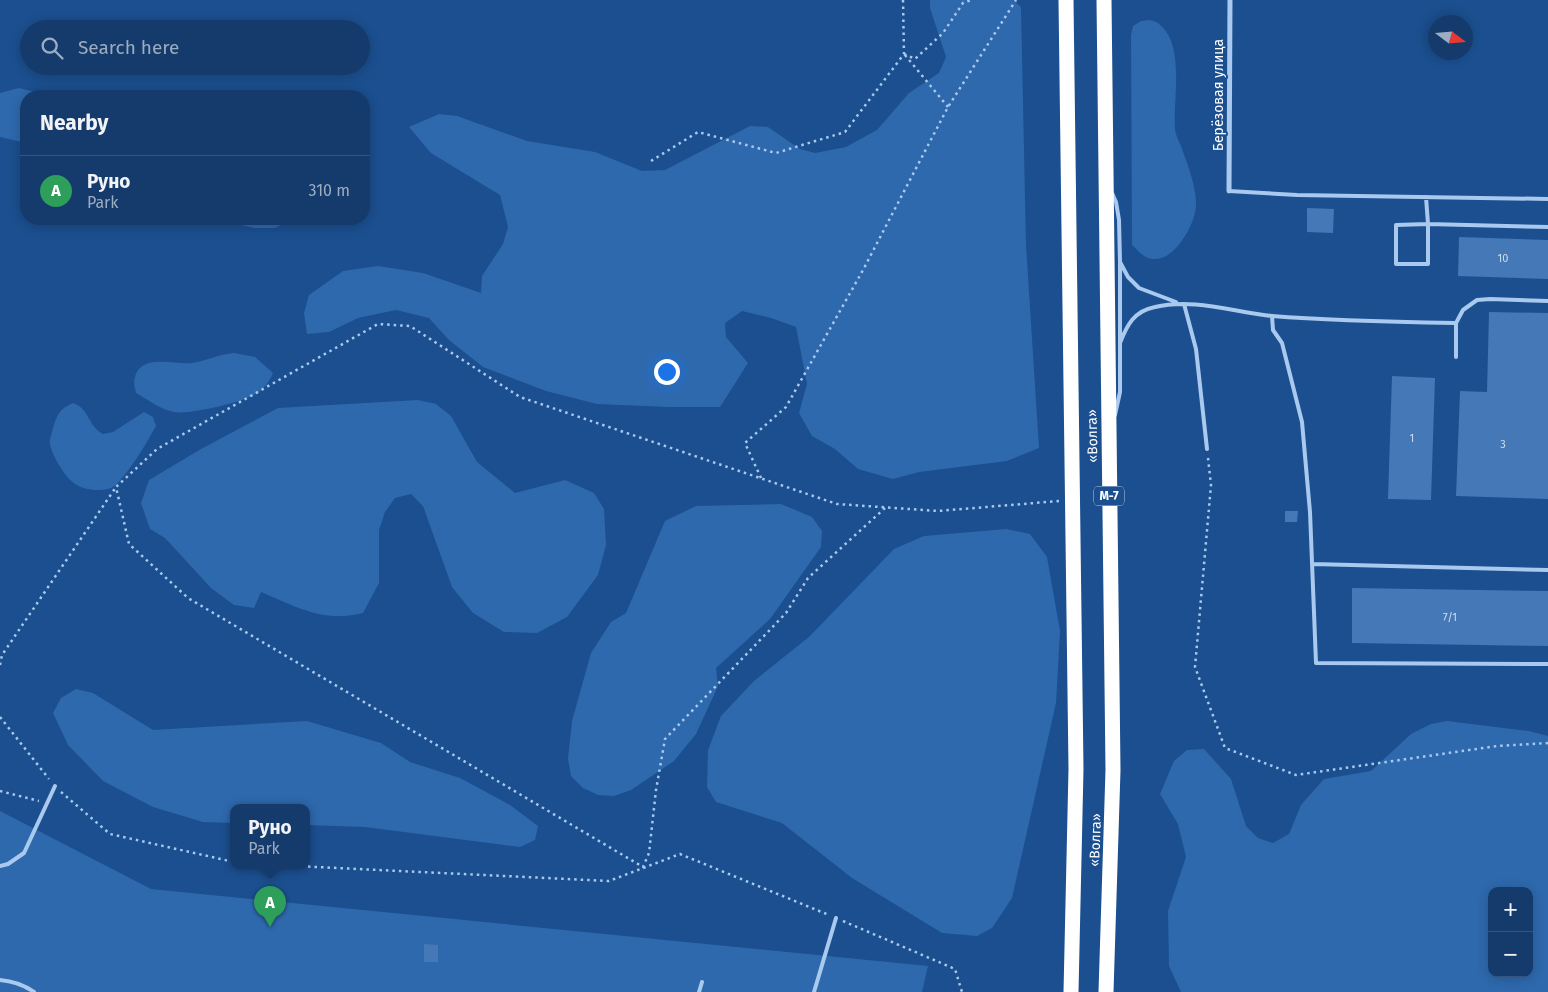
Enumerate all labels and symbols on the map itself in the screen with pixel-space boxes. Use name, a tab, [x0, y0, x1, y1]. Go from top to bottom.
north arrow	[1428, 15, 1473, 60]
street label: Берёзовая улица	[1210, 39, 1227, 151]
house number: 10	[1498, 252, 1508, 265]
your location	[654, 359, 680, 385]
street label: «Волга»	[1084, 409, 1101, 463]
house number: 1	[1410, 432, 1414, 445]
house number: 3	[1500, 438, 1506, 451]
road number: М-7	[1094, 486, 1124, 506]
house number: 7/1	[1443, 611, 1457, 624]
street label: «Волга»	[1086, 813, 1105, 867]
pin: A	[254, 886, 286, 927]

